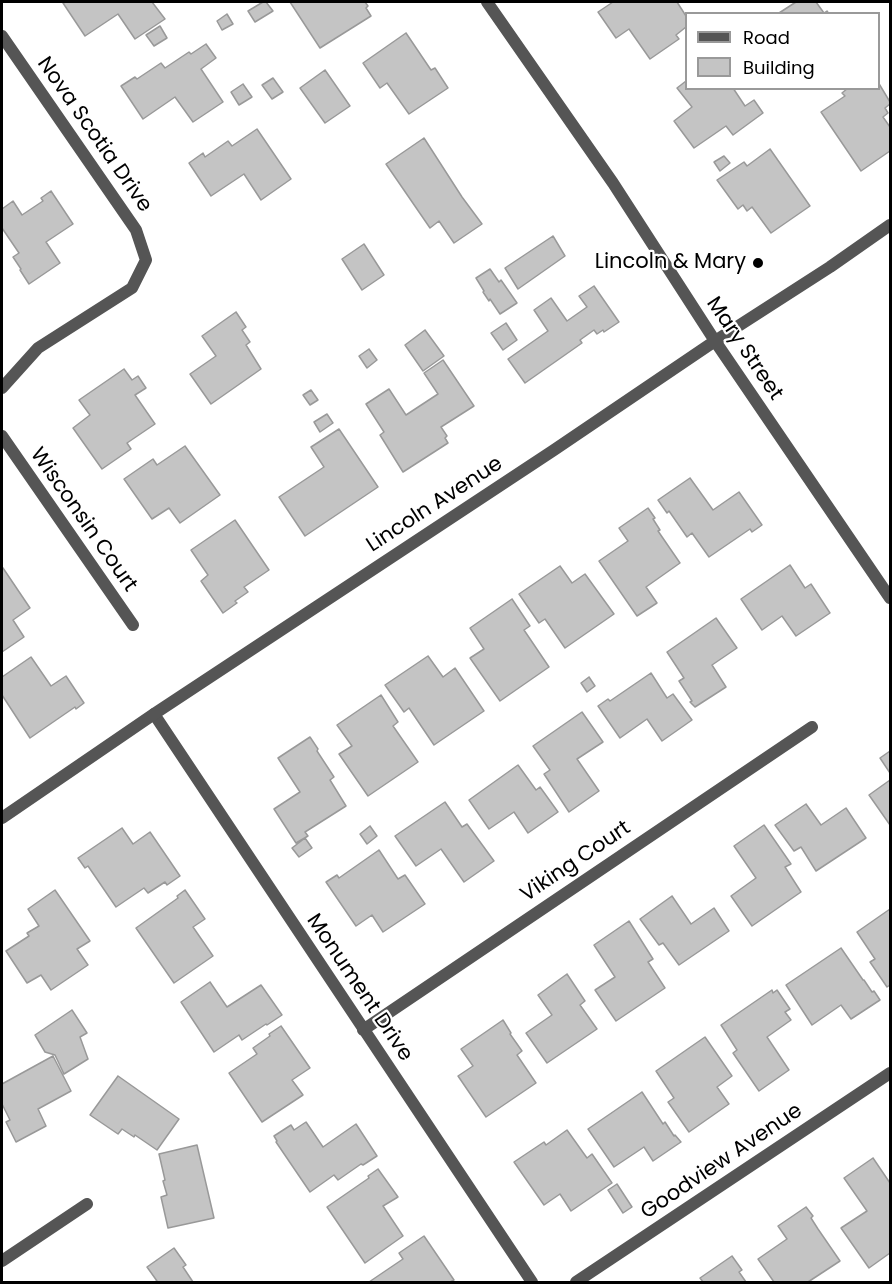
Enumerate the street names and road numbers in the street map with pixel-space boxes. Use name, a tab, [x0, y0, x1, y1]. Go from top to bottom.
street label: Nova Scotia Drive	[31, 53, 157, 217]
street label: Mary Street	[700, 293, 788, 405]
street label: Wisconsin Court	[24, 443, 142, 597]
street label: Lincoln Avenue	[362, 452, 508, 558]
street label: Viking Court	[516, 816, 636, 908]
street label: Monument Drive	[300, 909, 418, 1067]
street label: Goodview Avenue	[637, 1099, 807, 1225]

